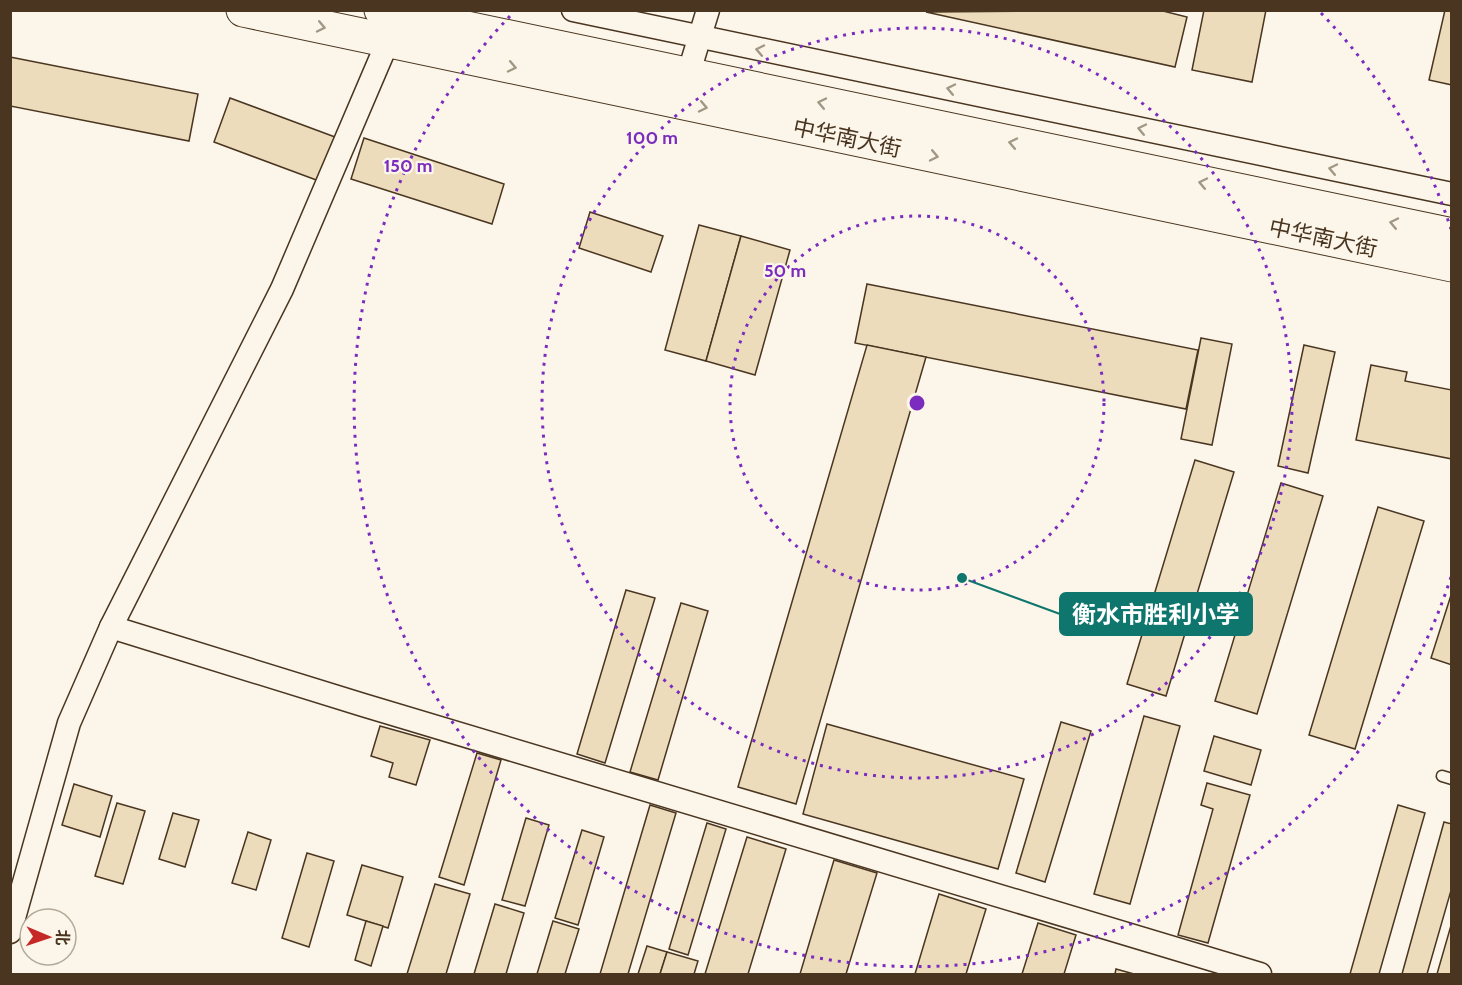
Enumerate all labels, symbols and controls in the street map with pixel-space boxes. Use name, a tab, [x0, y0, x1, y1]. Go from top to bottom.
one-way arrow	[316, 20, 326, 33]
one-way arrow	[755, 44, 765, 57]
one-way arrow	[506, 60, 516, 73]
one-way arrow	[946, 83, 956, 96]
one-way arrow	[817, 97, 827, 110]
one-way arrow	[697, 100, 707, 113]
street label: 中华南大街	[790, 113, 904, 163]
one-way arrow	[1137, 123, 1147, 136]
text: 100 m	[626, 127, 678, 149]
one-way arrow	[1008, 137, 1018, 150]
one-way arrow	[929, 149, 939, 162]
text: 150 m	[384, 155, 432, 177]
one-way arrow	[1328, 163, 1338, 176]
one-way arrow	[1199, 177, 1209, 190]
street label: 中华南大街	[1266, 213, 1380, 263]
one-way arrow	[1390, 217, 1400, 230]
text: 50 m	[764, 260, 806, 282]
centre of rings	[907, 393, 927, 413]
callout: 衡水市胜利小学	[1060, 593, 1252, 635]
text: 衡水市胜利小学	[1072, 600, 1240, 629]
north arrow	[18, 907, 78, 967]
text: 北	[53, 929, 72, 946]

